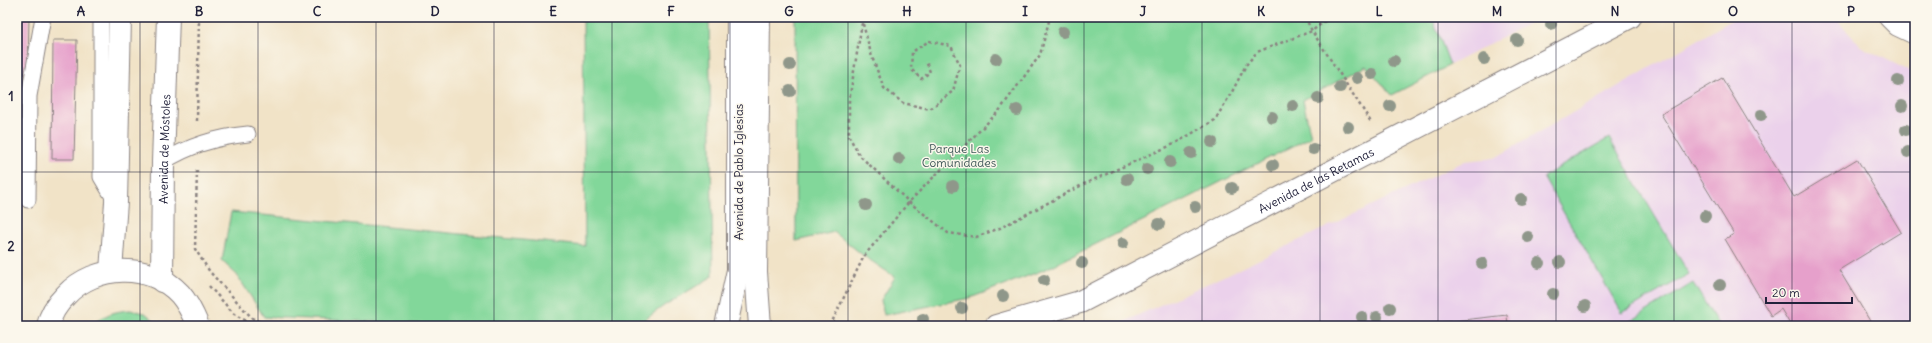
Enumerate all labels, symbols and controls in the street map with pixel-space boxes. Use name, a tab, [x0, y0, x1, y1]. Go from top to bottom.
text: A	[77, 3, 86, 20]
text: B	[195, 3, 204, 20]
text: C	[313, 3, 322, 20]
text: D	[430, 3, 440, 20]
text: E	[549, 3, 557, 20]
text: F	[667, 3, 675, 20]
text: G	[784, 3, 794, 20]
text: H	[902, 3, 912, 20]
text: I	[1022, 3, 1028, 20]
text: J	[1140, 3, 1147, 20]
text: K	[1257, 3, 1266, 20]
text: L	[1375, 3, 1383, 20]
text: M	[1492, 3, 1502, 20]
text: N	[1611, 3, 1619, 20]
text: O	[1728, 3, 1738, 20]
text: P	[1847, 3, 1855, 20]
text: 1	[8, 88, 14, 105]
street label: Avenida de Móstoles	[155, 94, 173, 204]
street label: Avenida de Pablo Iglesias	[731, 104, 746, 240]
park label: Parque Las Comunidades	[922, 141, 996, 170]
street label: Avenida de las Retamas	[1255, 144, 1376, 216]
text: 2	[7, 238, 15, 255]
scale bar	[1766, 279, 1852, 305]
text: 20 m	[1772, 285, 1800, 300]

